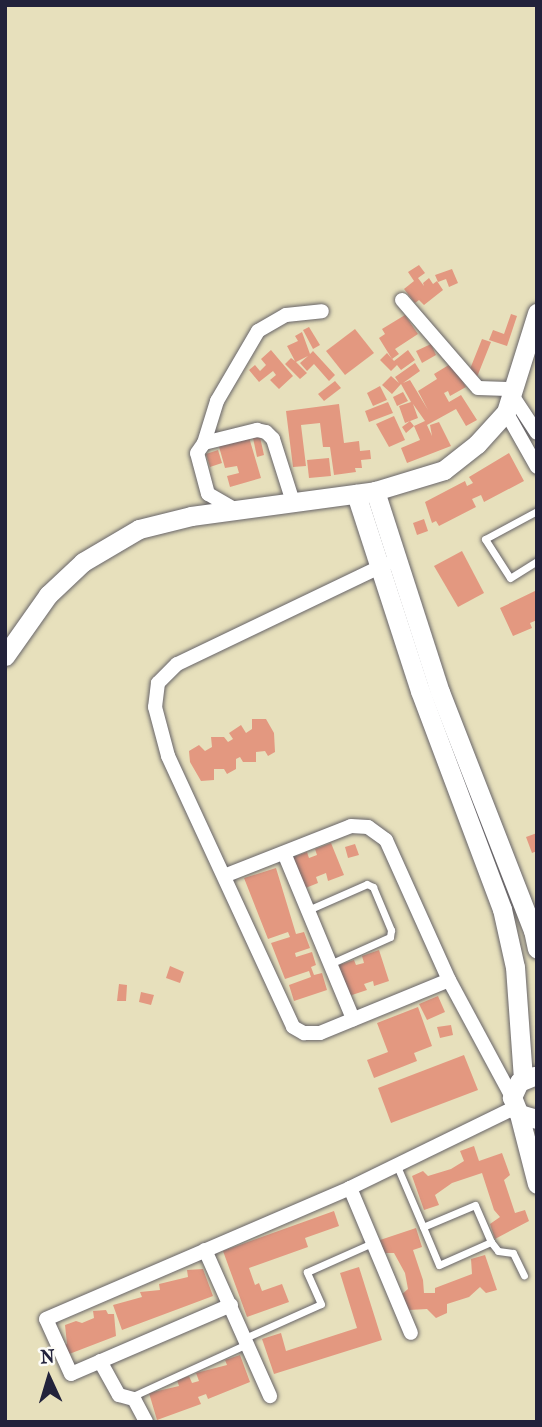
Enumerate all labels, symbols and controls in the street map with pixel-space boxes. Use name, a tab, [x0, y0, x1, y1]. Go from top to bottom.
north arrow	[14, 1343, 84, 1413]
text: N	[40, 1346, 55, 1369]

